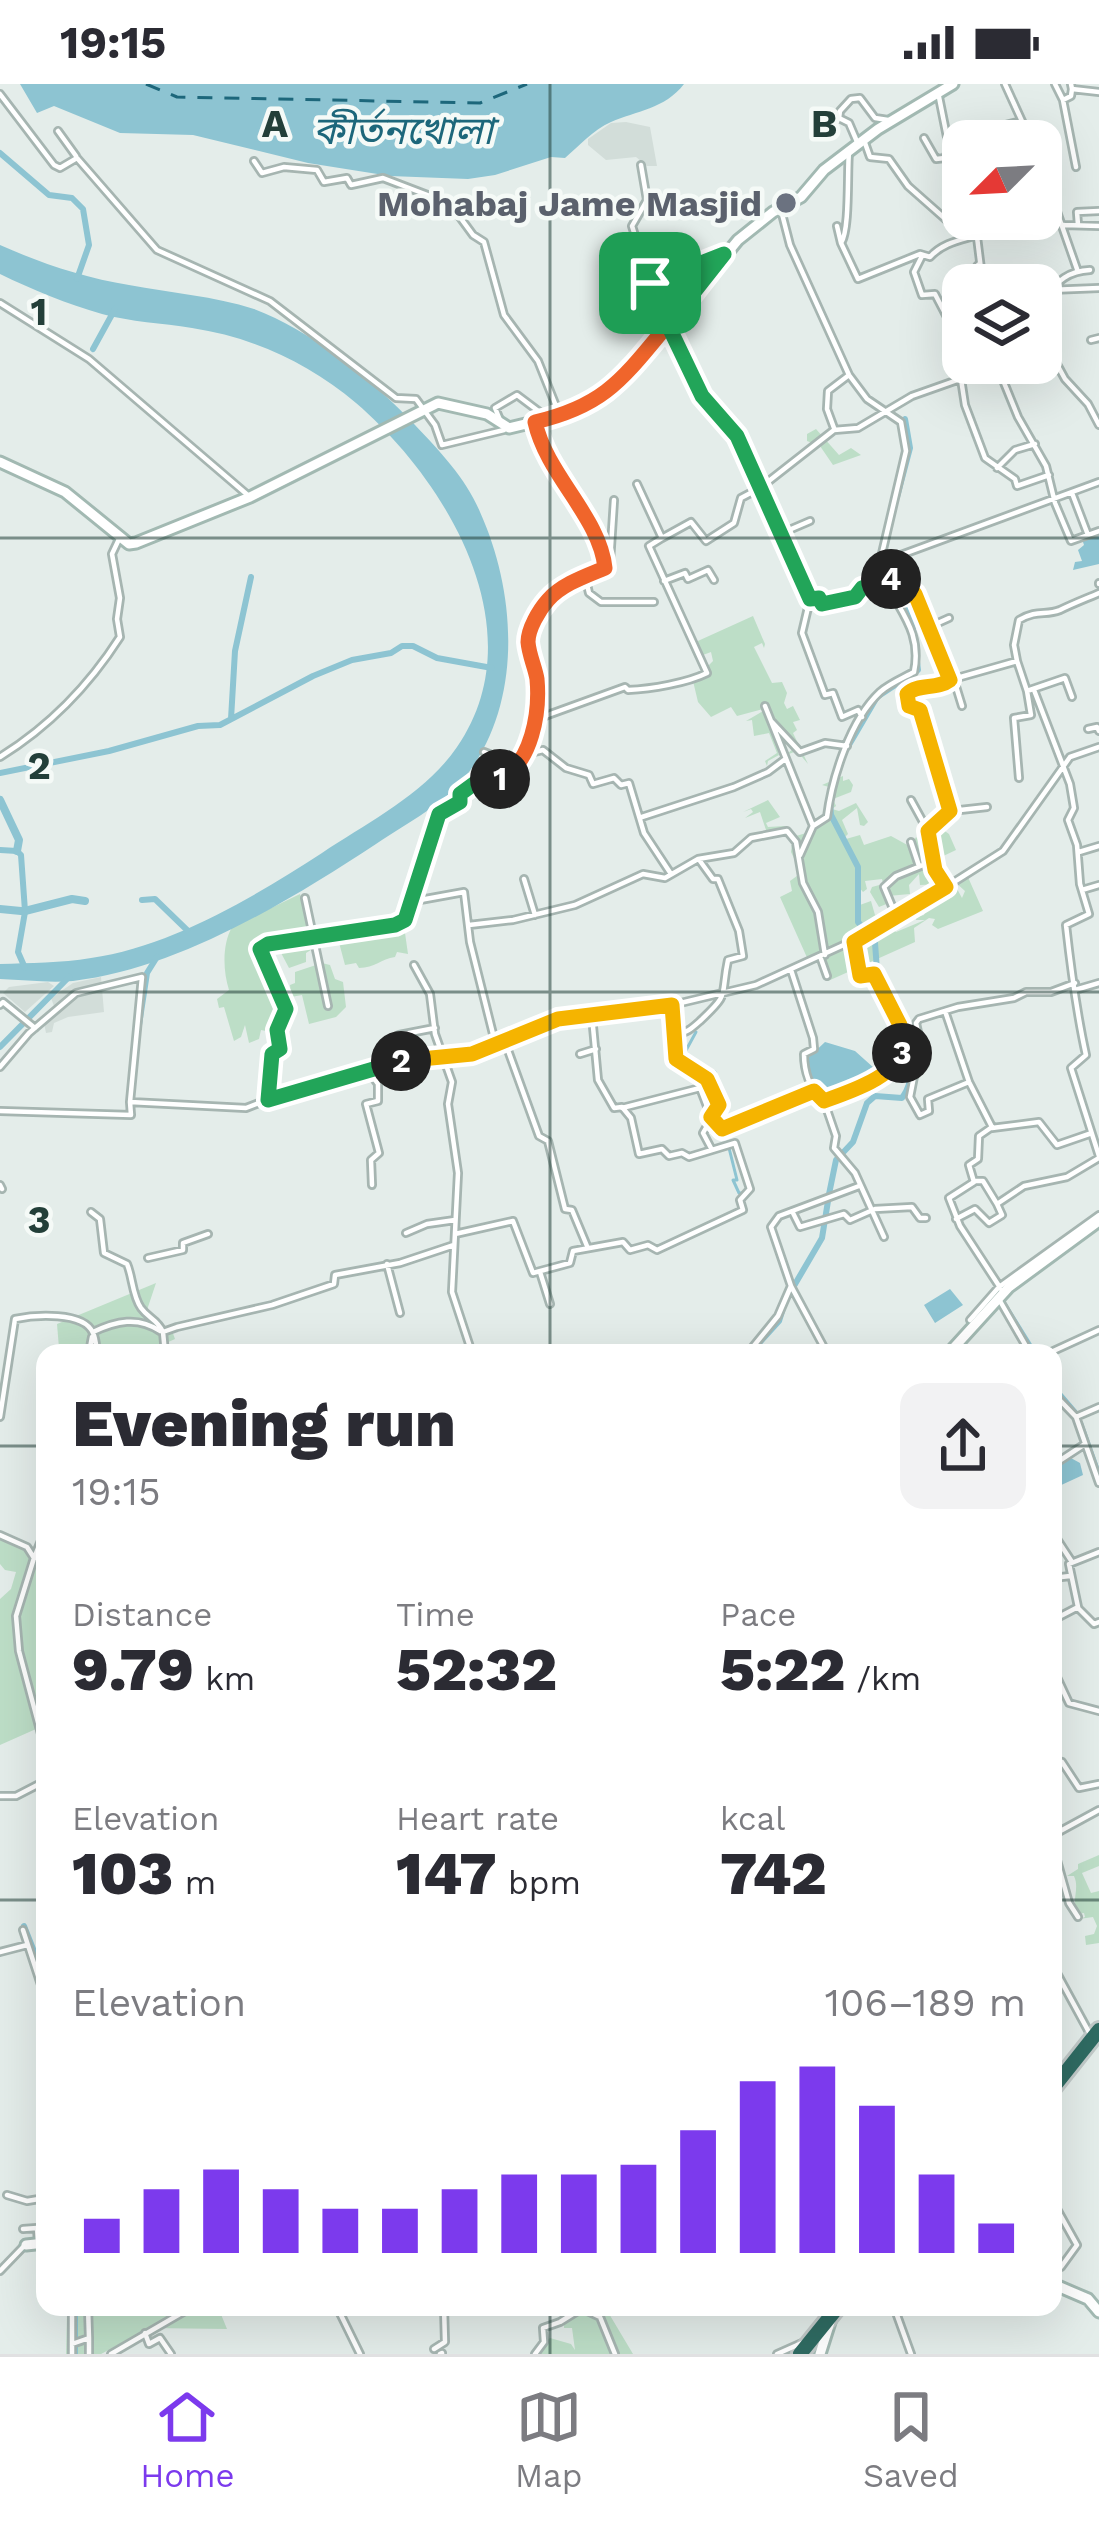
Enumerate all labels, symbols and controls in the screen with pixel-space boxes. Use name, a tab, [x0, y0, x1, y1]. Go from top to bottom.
text: 19:15	[60, 16, 166, 69]
text: A	[262, 101, 289, 146]
text: B	[811, 101, 837, 146]
water label: কীর্তনখোলা	[313, 108, 500, 153]
north arrow	[942, 120, 1062, 240]
map controls	[942, 120, 1062, 384]
place label: Mohabaj Jame Masjid	[377, 183, 762, 225]
marker: Mohabaj Jame Masjid	[773, 190, 799, 216]
pin	[599, 232, 701, 334]
icon: arrive	[617, 250, 683, 316]
button: layers	[942, 264, 1062, 384]
text: 1	[31, 289, 47, 334]
pin: 4	[861, 549, 921, 609]
text: 4	[880, 559, 902, 598]
text: 2	[27, 743, 51, 788]
pin: 1	[470, 749, 530, 809]
text: 1	[493, 759, 507, 798]
pin: 3	[872, 1023, 932, 1083]
pin: 2	[371, 1031, 431, 1091]
text: 3	[892, 1033, 912, 1072]
text: 2	[391, 1041, 411, 1080]
text: 3	[27, 1197, 51, 1242]
button: share	[900, 1383, 1026, 1509]
text: Evening run	[72, 1385, 456, 1462]
text: 19:15	[72, 1469, 161, 1514]
text: Distance	[72, 1595, 212, 1634]
text: Time	[396, 1595, 475, 1634]
text: Pace	[720, 1595, 796, 1634]
text: 9.79	[72, 1634, 194, 1705]
text: 52:32	[396, 1634, 557, 1705]
text: 5:22	[720, 1634, 845, 1705]
text: km	[194, 1659, 255, 1698]
text: /km	[845, 1659, 921, 1698]
text: Elevation	[72, 1799, 219, 1838]
text: Heart rate	[396, 1799, 559, 1838]
text: kcal	[720, 1799, 785, 1838]
text: 103	[72, 1838, 173, 1909]
text: 147	[396, 1838, 497, 1909]
text: 742	[720, 1838, 827, 1909]
text: m	[173, 1863, 216, 1902]
text: bpm	[497, 1863, 581, 1902]
text: Elevation	[72, 1980, 246, 2025]
text: 106–189 m	[825, 1980, 1026, 2025]
tab: Home	[140, 2384, 235, 2495]
tab: Map	[515, 2384, 582, 2495]
tab: Saved	[863, 2384, 959, 2495]

